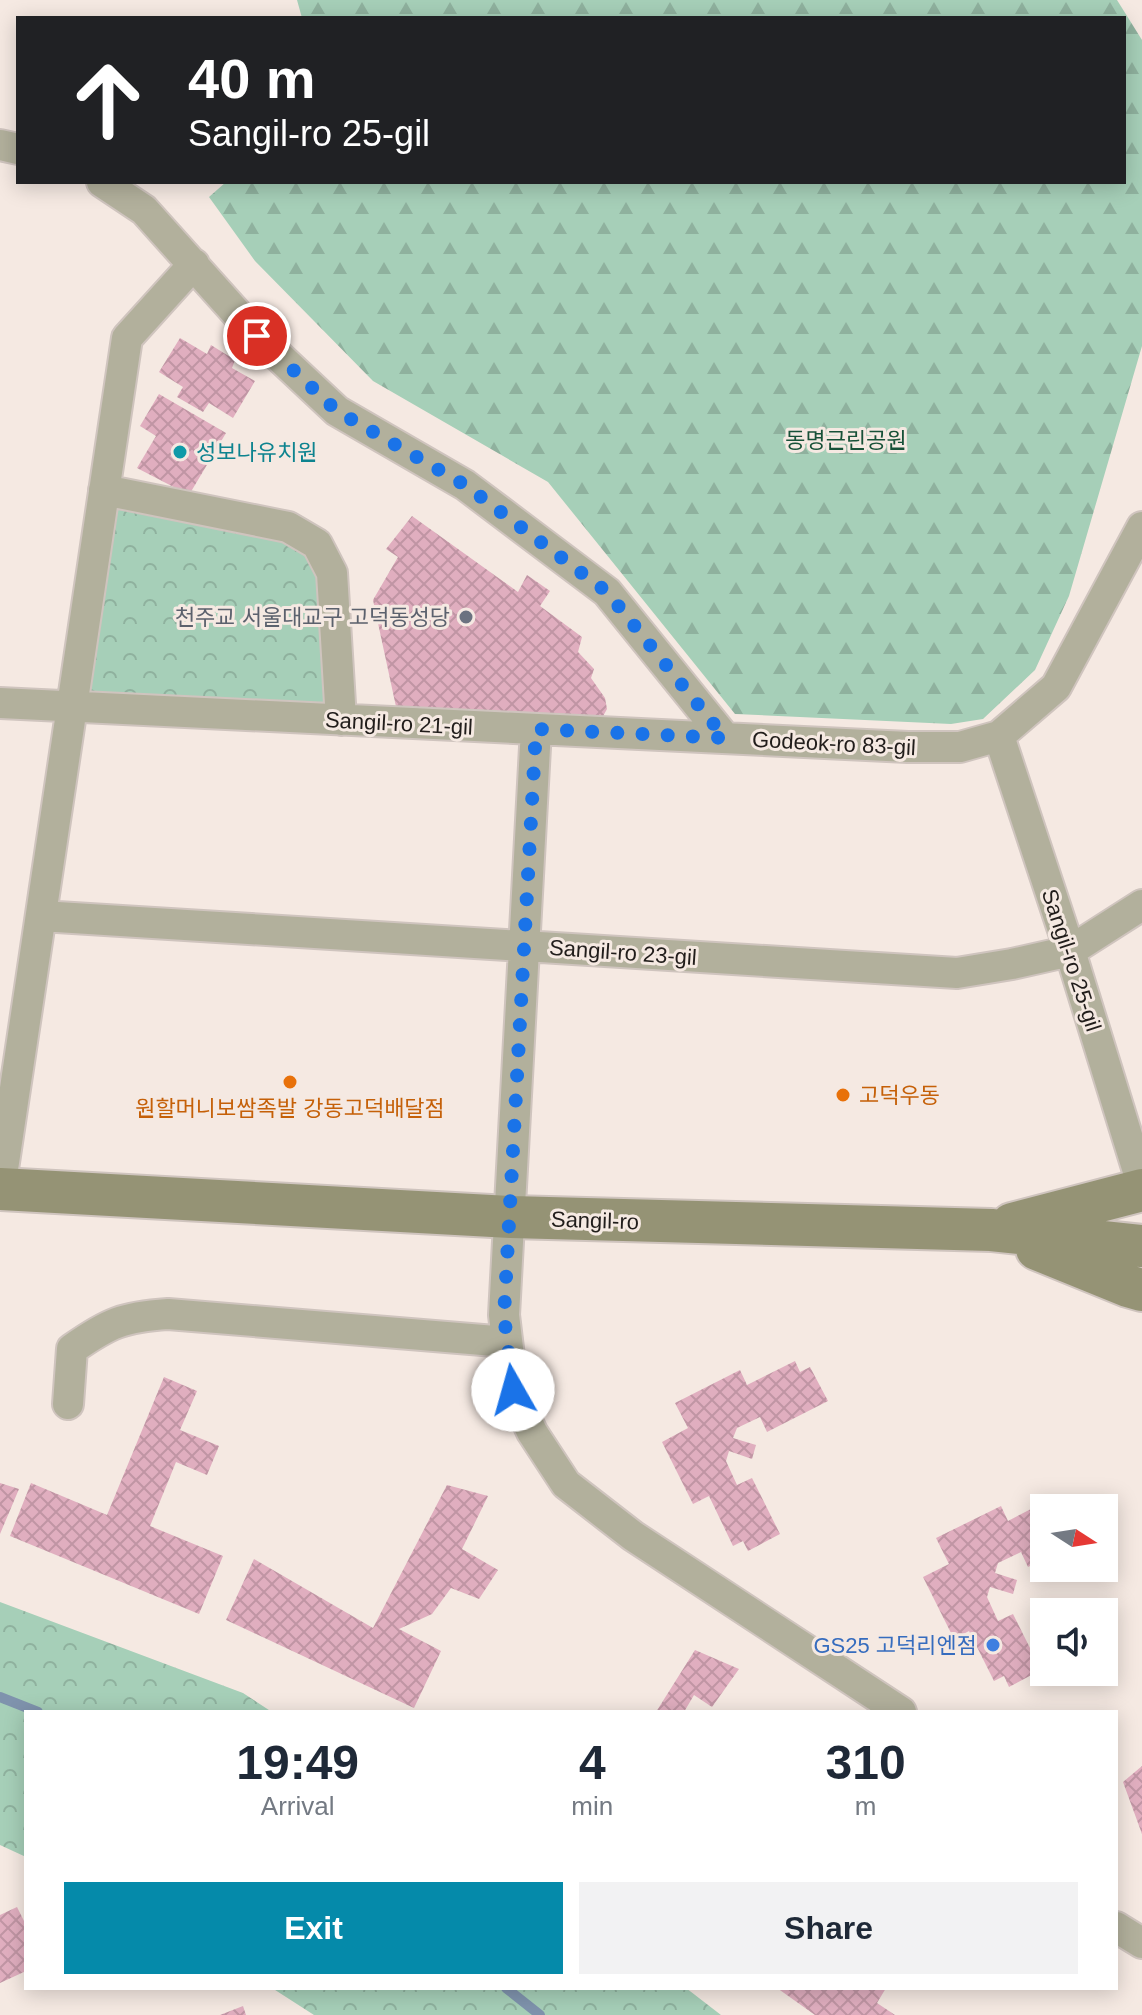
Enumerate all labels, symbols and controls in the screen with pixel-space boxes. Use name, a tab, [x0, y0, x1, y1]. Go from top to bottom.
text: 40 m	[188, 47, 316, 110]
icon: ahead	[56, 48, 160, 152]
text: Sangil-ro 25-gil	[188, 113, 430, 154]
pin	[223, 302, 291, 370]
icon: arrive	[235, 314, 279, 358]
park label: 동명근린공원	[785, 428, 907, 453]
place label: 성보나유치원	[196, 440, 317, 465]
marker: 성보나유치원	[171, 443, 189, 461]
place label: 천주교 서울대교구 고덕동성당	[175, 605, 450, 630]
marker: 천주교 서울대교구 고덕동성당	[457, 608, 475, 626]
street label: Sangil-ro 21-gil	[324, 707, 474, 740]
street label: Godeok-ro 83-gil	[751, 727, 916, 760]
street label: Sangil-ro 25-gil	[1037, 886, 1106, 1034]
street label: Sangil-ro 23-gil	[548, 935, 698, 970]
marker: 원할머니보쌈족발 강동고덕배달점	[281, 1073, 299, 1091]
place label: 고덕우동	[859, 1083, 940, 1108]
marker: 고덕우동	[834, 1086, 852, 1104]
place label: 원할머니보쌈족발 강동고덕배달점	[135, 1096, 445, 1121]
street label: Sangil-ro	[551, 1206, 639, 1235]
position arrow	[471, 1348, 555, 1432]
north arrow	[1030, 1494, 1118, 1582]
map controls	[1030, 1494, 1118, 1686]
button: sound	[1030, 1598, 1118, 1686]
place label: GS25 고덕리엔점	[813, 1633, 977, 1658]
marker: GS25 고덕리엔점	[984, 1636, 1002, 1654]
text: 19:49	[236, 1736, 359, 1789]
text: 4	[579, 1736, 606, 1789]
text: 310	[826, 1736, 906, 1789]
text: Arrival	[261, 1791, 335, 1821]
text: min	[571, 1791, 613, 1821]
text: m	[855, 1791, 876, 1821]
button: Exit	[64, 1882, 563, 1974]
button: Share	[579, 1882, 1078, 1974]

